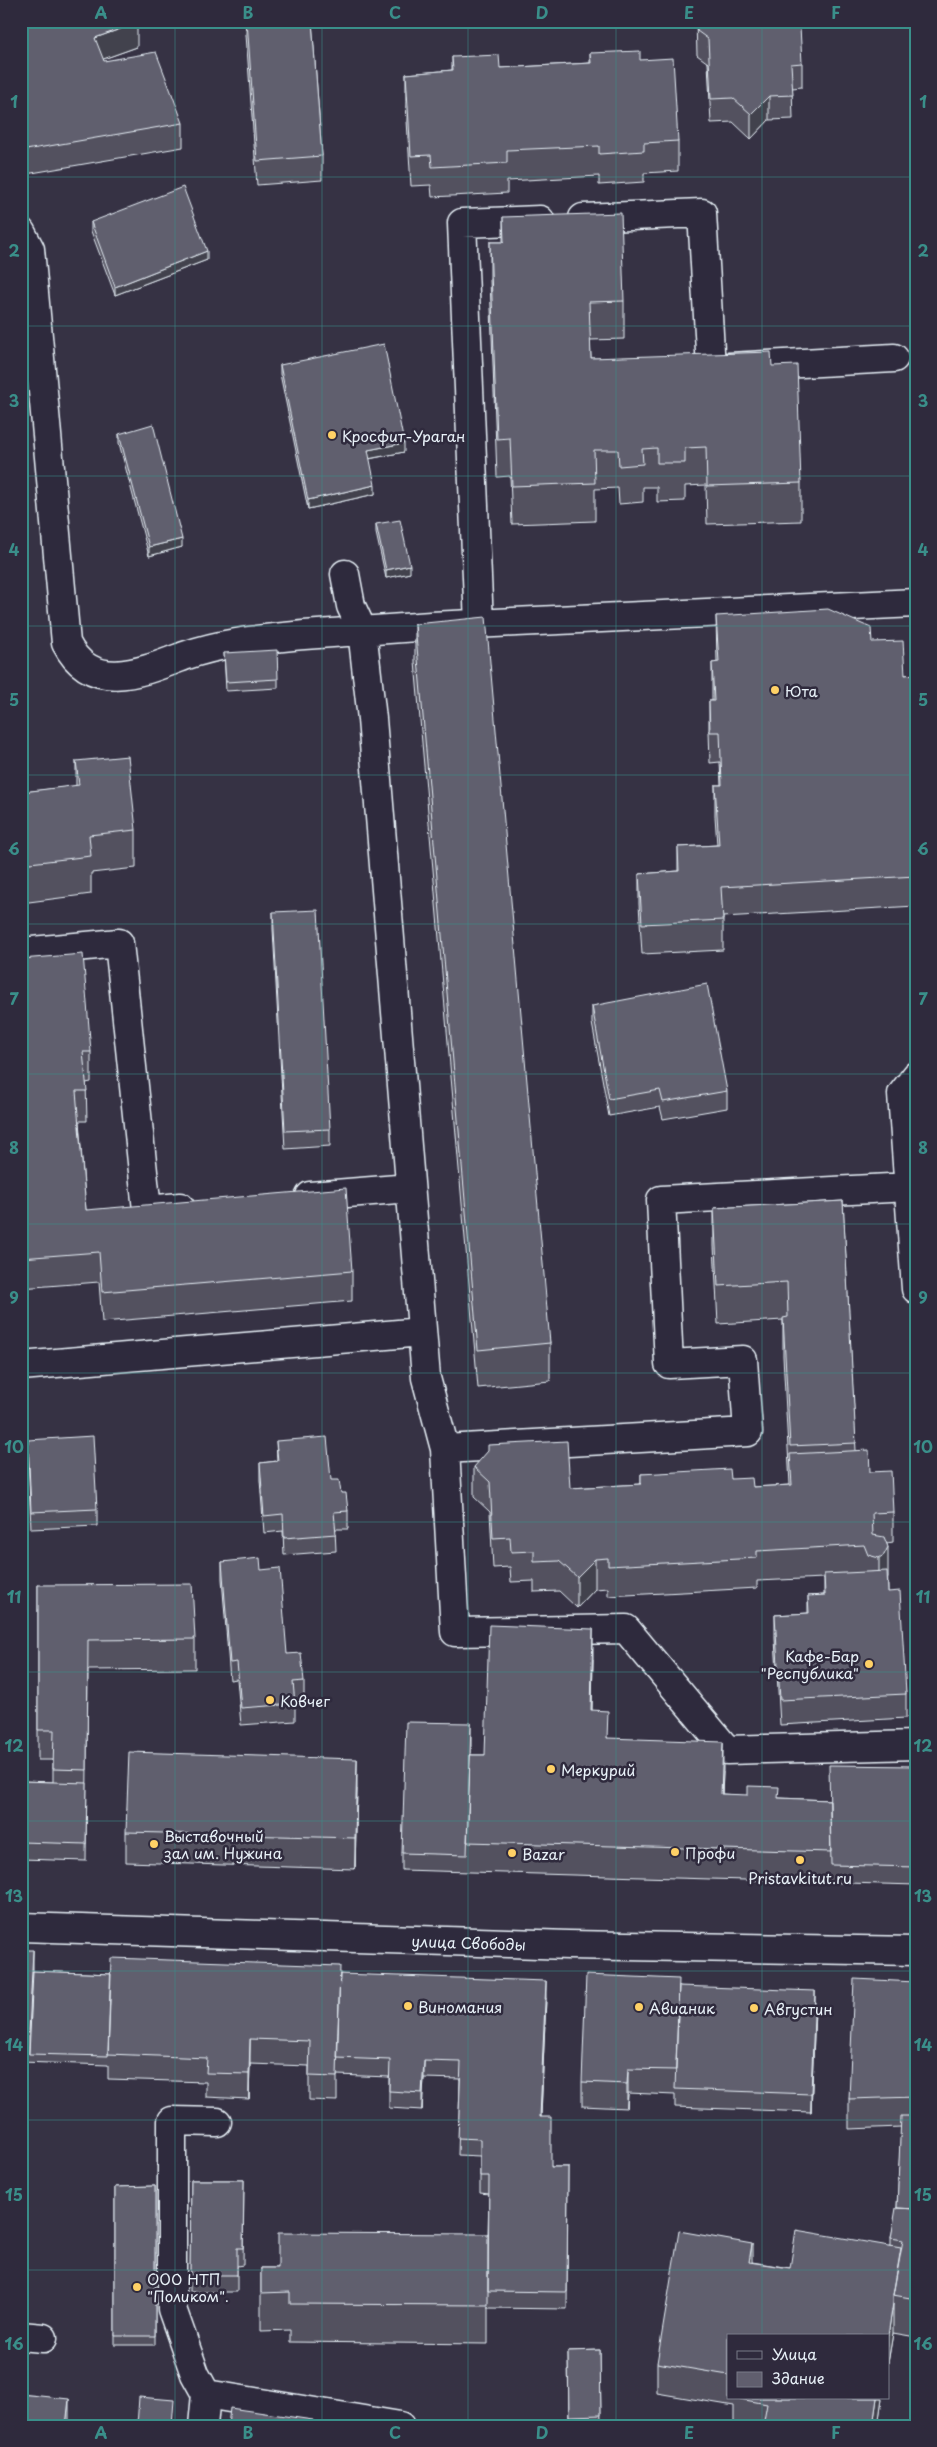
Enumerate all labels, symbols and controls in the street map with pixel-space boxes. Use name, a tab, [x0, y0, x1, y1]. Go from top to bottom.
text: A	[95, 0, 108, 24]
text: B	[243, 0, 254, 24]
text: C	[389, 0, 401, 24]
text: D	[536, 0, 548, 24]
text: E	[684, 0, 694, 24]
text: F	[831, 0, 841, 24]
text: 1	[10, 89, 18, 113]
text: 1	[919, 89, 927, 113]
text: 2	[8, 238, 20, 262]
text: 2	[917, 238, 929, 262]
text: 3	[9, 388, 19, 412]
text: 3	[918, 388, 928, 412]
place label: Кросфит-Ураган	[342, 424, 465, 447]
marker: Кросфит-Ураган	[326, 429, 338, 441]
text: 4	[9, 537, 20, 561]
text: 4	[918, 537, 929, 561]
place label: Юта	[785, 679, 819, 702]
marker: Юта	[769, 684, 781, 696]
text: 5	[9, 687, 19, 711]
text: 5	[918, 687, 928, 711]
text: 6	[8, 836, 20, 860]
text: 6	[917, 836, 929, 860]
text: 7	[9, 986, 19, 1010]
text: 7	[918, 986, 928, 1010]
text: 8	[9, 1135, 19, 1159]
text: 8	[918, 1135, 928, 1159]
text: 9	[9, 1285, 19, 1309]
text: 9	[918, 1285, 928, 1309]
text: 10	[4, 1434, 24, 1458]
text: 10	[913, 1434, 933, 1458]
text: 11	[7, 1584, 21, 1608]
text: 11	[916, 1584, 930, 1608]
place label: Кафе-Бар "Республика"	[761, 1644, 859, 1684]
marker: Кафе-Бар "Республика"	[863, 1658, 875, 1670]
place label: Ковчег	[280, 1689, 330, 1712]
marker: Ковчег	[264, 1694, 276, 1706]
text: 12	[5, 1733, 23, 1757]
text: 12	[914, 1733, 932, 1757]
place label: Меркурий	[561, 1758, 635, 1781]
marker: Меркурий	[545, 1763, 557, 1775]
place label: Выставочный зал им. Нужина	[163, 1824, 283, 1864]
marker: Выставочный зал им. Нужина	[148, 1838, 160, 1850]
place label: Профи	[685, 1841, 735, 1864]
place label: Bazar	[522, 1842, 565, 1865]
marker: Профи	[669, 1846, 681, 1858]
marker: Bazar	[506, 1847, 518, 1859]
marker: Pristavkitut.ru	[794, 1854, 806, 1866]
place label: Pristavkitut.ru	[748, 1866, 852, 1889]
text: 13	[5, 1883, 23, 1907]
text: 13	[914, 1883, 932, 1907]
street label: улица Свободы	[411, 1928, 526, 1955]
place label: Виномания	[418, 1995, 502, 2018]
place label: Авианик	[649, 1996, 715, 2019]
place label: Августин	[764, 1997, 833, 2020]
marker: Виномания	[402, 2000, 414, 2012]
marker: Авианик	[633, 2001, 645, 2013]
marker: Августин	[748, 2002, 760, 2014]
text: 14	[5, 2032, 23, 2056]
text: 14	[914, 2032, 932, 2056]
text: 15	[5, 2182, 23, 2206]
text: 15	[914, 2182, 932, 2206]
place label: ООО НТП "Поликом".	[147, 2267, 229, 2307]
marker: ООО НТП "Поликом".	[131, 2281, 143, 2293]
text: 16	[5, 2331, 23, 2355]
text: 16	[914, 2331, 932, 2355]
legend	[727, 2334, 890, 2400]
text: Улица	[772, 2342, 817, 2365]
text: Здание	[772, 2366, 825, 2389]
text: A	[95, 2420, 108, 2444]
text: B	[243, 2420, 254, 2444]
text: C	[389, 2420, 401, 2444]
text: D	[536, 2420, 548, 2444]
text: E	[684, 2420, 694, 2444]
text: F	[831, 2420, 841, 2444]

